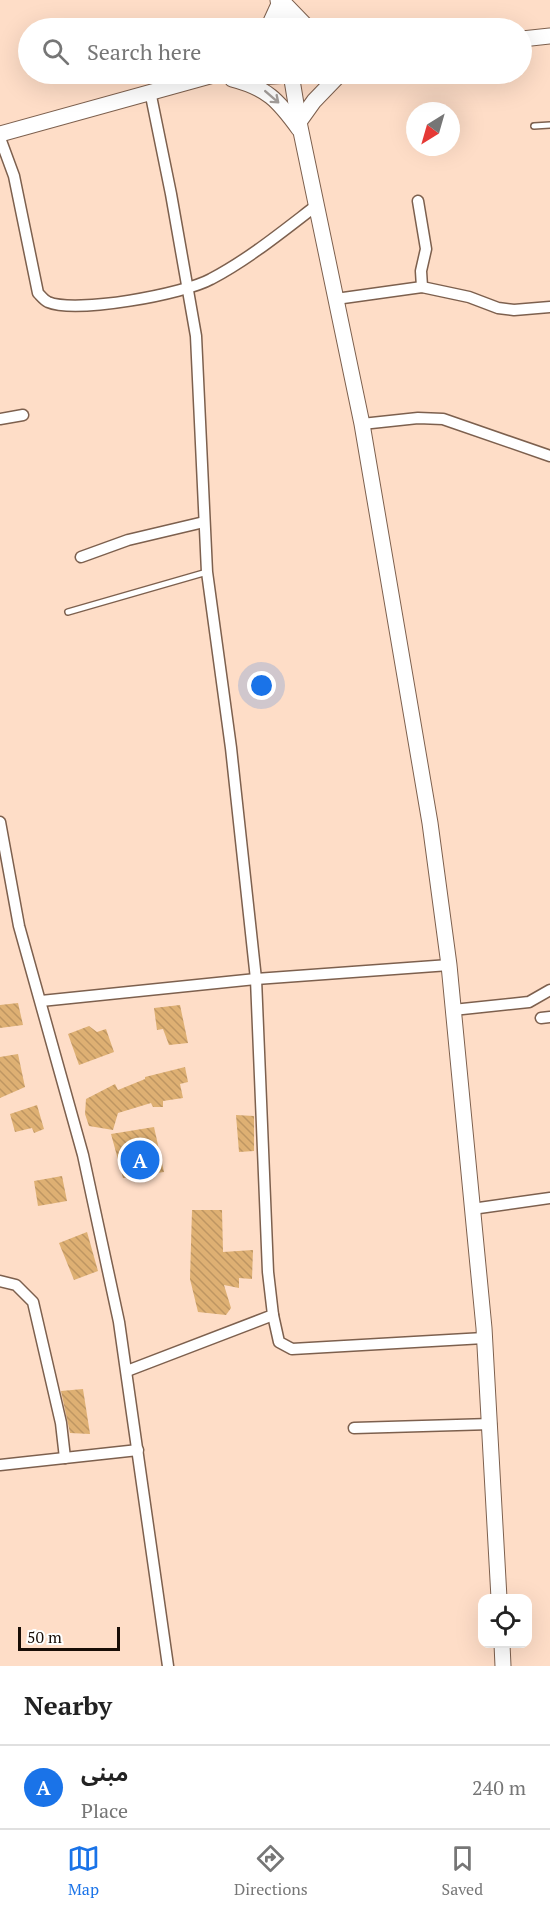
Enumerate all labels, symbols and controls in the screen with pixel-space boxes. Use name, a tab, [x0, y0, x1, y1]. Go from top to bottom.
search box	[18, 18, 532, 84]
icon: search	[39, 35, 72, 68]
text: Search here	[87, 37, 201, 66]
one-way arrow	[264, 90, 279, 104]
north arrow	[406, 102, 460, 156]
your location	[247, 671, 276, 700]
pin: A	[120, 1138, 160, 1182]
map controls	[478, 1594, 532, 1648]
button: locate	[478, 1594, 532, 1648]
scale bar	[18, 1624, 120, 1652]
text: 50 m	[27, 1626, 62, 1648]
text: Nearby	[24, 1688, 112, 1722]
text: مبنى	[81, 1758, 128, 1787]
text: A	[36, 1774, 51, 1801]
text: 240 m	[472, 1774, 526, 1801]
text: Place	[81, 1797, 128, 1824]
tab: Map	[67, 1842, 100, 1900]
tab: Directions	[234, 1842, 308, 1900]
tab: Saved	[442, 1842, 483, 1900]

